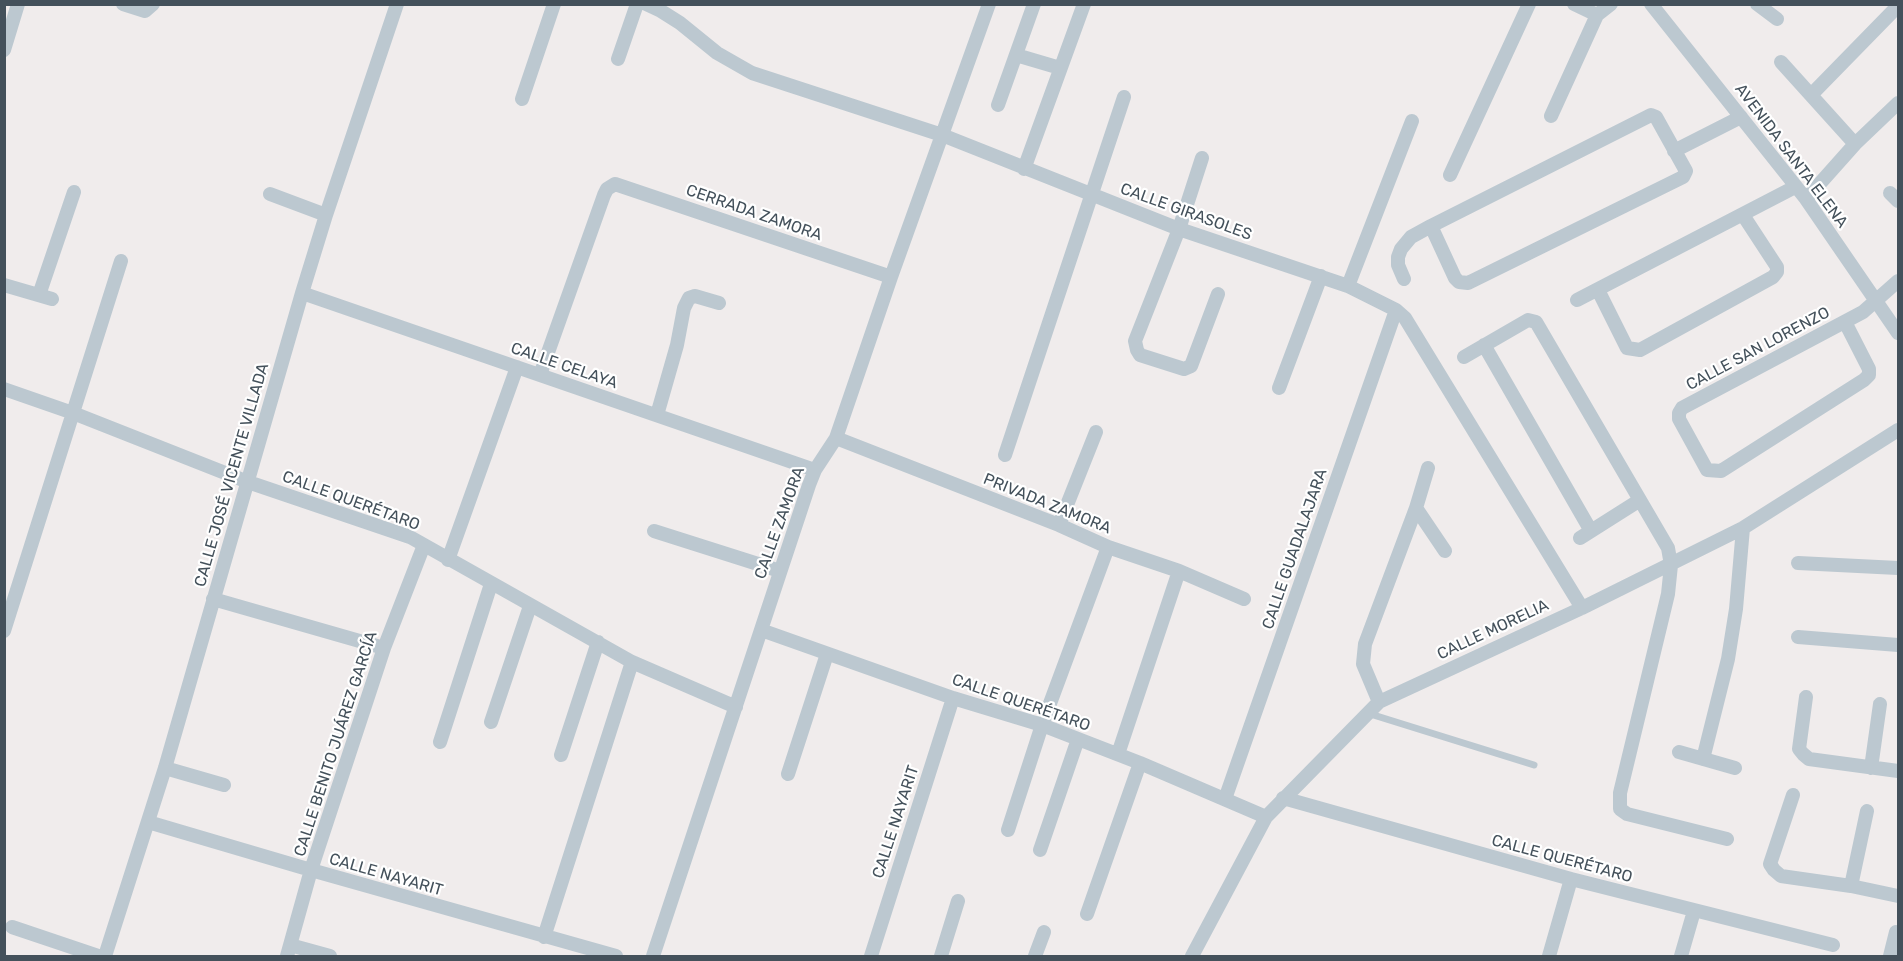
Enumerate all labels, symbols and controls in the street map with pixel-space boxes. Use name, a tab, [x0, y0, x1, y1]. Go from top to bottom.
street label: AVENIDA SANTA ELENA	[1730, 80, 1852, 232]
street label: CALLE GIRASOLES	[1118, 179, 1254, 245]
street label: CERRADA ZAMORA	[683, 181, 825, 245]
street label: CALLE SAN LORENZO	[1683, 303, 1833, 395]
street label: CALLE CELAYA	[508, 339, 620, 393]
street label: CALLE JOSÉ VICENTE VILLADA	[191, 361, 273, 589]
street label: CALLE ZAMORA	[751, 464, 809, 582]
street label: CALLE GUADALAJARA	[1258, 466, 1332, 632]
street label: CALLE QUERÉTARO	[280, 467, 422, 535]
street label: PRIVADA ZAMORA	[980, 470, 1114, 538]
street label: CALLE MORELIA	[1434, 596, 1552, 664]
street label: CALLE BENITO JUÁREZ GARCÍA	[290, 629, 382, 859]
street label: CALLE QUERÉTARO	[949, 670, 1093, 736]
street label: CALLE NAYARIT	[869, 763, 923, 881]
street label: CALLE QUERÉTARO	[1490, 831, 1634, 887]
street label: CALLE NAYARIT	[327, 850, 445, 900]

